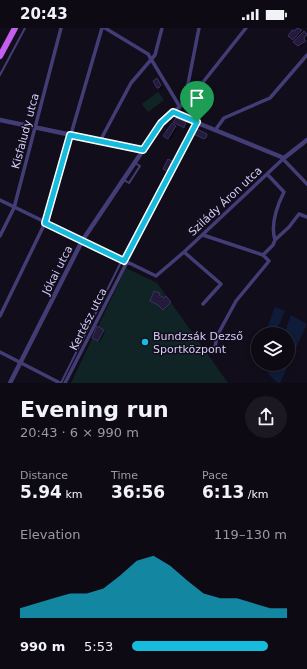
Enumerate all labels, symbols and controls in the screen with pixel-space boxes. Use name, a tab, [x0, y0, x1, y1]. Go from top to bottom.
text: 20:43	[20, 5, 68, 23]
pin	[180, 81, 214, 122]
icon: arrive	[186, 87, 208, 109]
street label: Kisfaludy utca	[9, 92, 42, 170]
street label: Szilády Áron utca	[186, 164, 265, 239]
street label: Jókai utca	[39, 243, 75, 298]
street label: Kertész utca	[67, 286, 110, 353]
map controls	[251, 327, 295, 371]
button: layers	[251, 327, 295, 371]
place label: Bundzsák Dezső Sportközpont	[153, 330, 243, 356]
marker: Bundzsák Dezső Sportközpont	[140, 337, 150, 347]
button: share	[245, 396, 287, 438]
text: Evening run	[20, 397, 169, 422]
text: 20:43 · 6 × 990 m	[20, 425, 139, 440]
text: Distance	[20, 469, 68, 482]
text: Time	[111, 469, 138, 482]
text: Pace	[202, 469, 228, 482]
text: 5.94	[20, 482, 62, 502]
text: 36:56	[111, 482, 165, 502]
text: 6:13	[202, 482, 244, 502]
text: km	[62, 488, 83, 501]
text: /km	[244, 488, 269, 501]
text: Elevation	[20, 527, 80, 542]
text: 119–130 m	[214, 527, 287, 542]
text: 990 m	[20, 639, 65, 654]
text: 5:53	[84, 639, 113, 654]

